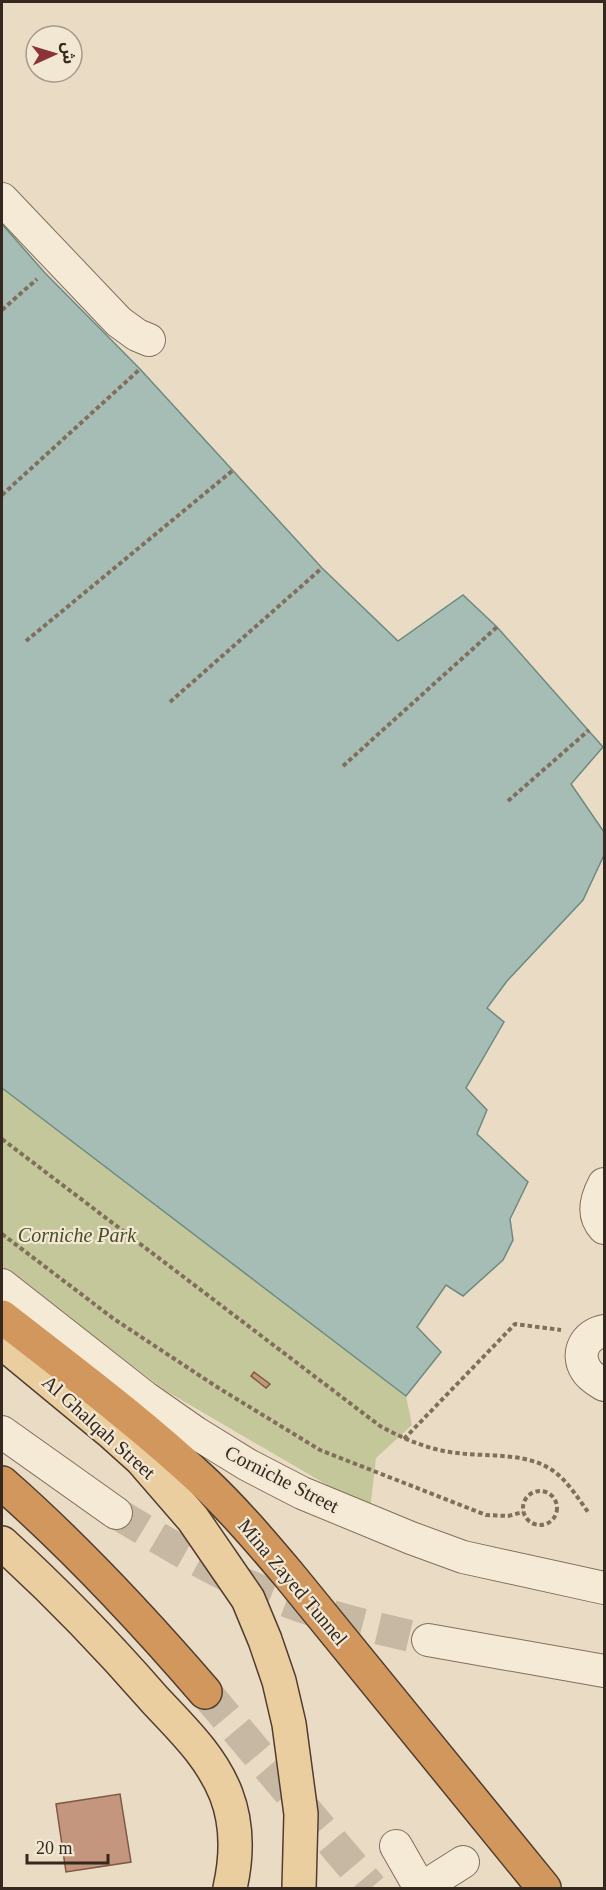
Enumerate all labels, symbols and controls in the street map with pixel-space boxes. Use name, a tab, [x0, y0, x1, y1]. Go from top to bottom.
north arrow	[24, 24, 84, 84]
text: ش	[58, 41, 78, 65]
park label: Corniche Park	[18, 1224, 137, 1246]
street label: Al Ghalqah Street	[37, 1371, 160, 1485]
street label: Corniche Street	[221, 1441, 343, 1517]
street label: Mina Zayed Tunnel	[233, 1514, 352, 1650]
scale bar	[27, 1827, 108, 1865]
text: 20 m	[36, 1838, 73, 1858]

